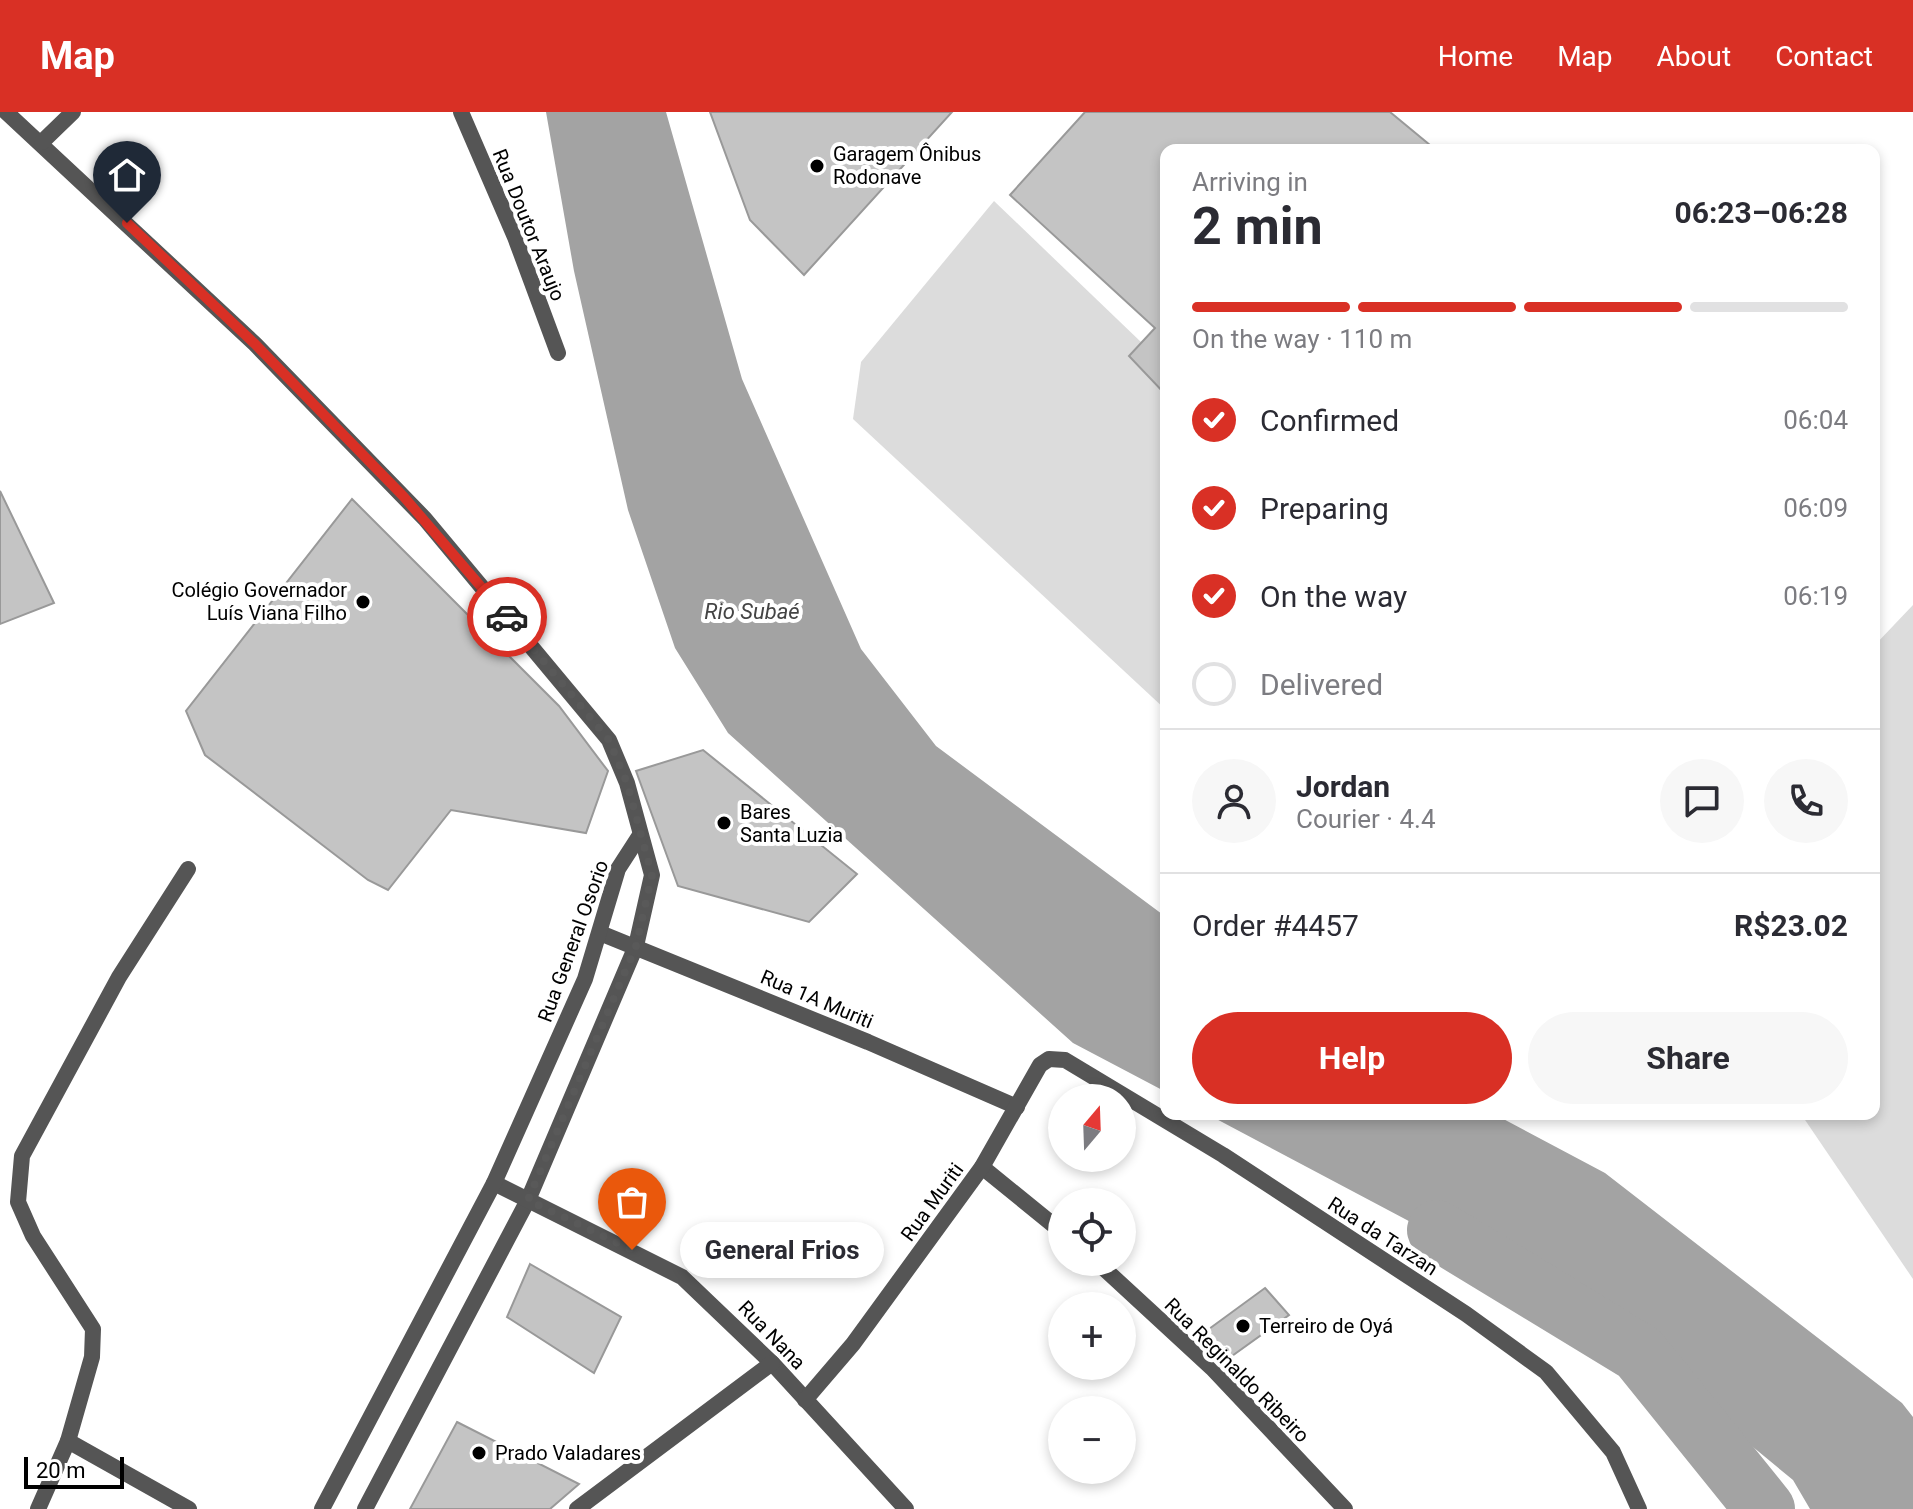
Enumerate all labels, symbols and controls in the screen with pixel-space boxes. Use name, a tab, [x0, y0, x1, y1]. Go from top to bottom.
text: Map	[40, 34, 115, 78]
text: Home	[1438, 40, 1513, 73]
text: Map	[1557, 40, 1613, 73]
text: About	[1657, 40, 1731, 73]
text: Contact	[1775, 40, 1873, 73]
pin	[93, 141, 161, 223]
place label: Garagem Ônibus Rodonave	[833, 142, 981, 189]
street label: Rua Doutor Araujo	[488, 146, 570, 304]
icon: home	[105, 153, 149, 197]
marker: Garagem Ônibus Rodonave	[808, 157, 826, 175]
text: Arriving in	[1192, 167, 1308, 197]
text: 06:23–06:28	[1674, 195, 1848, 230]
text: 2 min	[1192, 196, 1323, 257]
text: On the way · 110 m	[1192, 324, 1412, 354]
icon: check	[1192, 398, 1236, 442]
text: Confirmed	[1260, 403, 1399, 438]
text: 06:04	[1783, 405, 1848, 435]
icon: check	[1192, 486, 1236, 530]
text: Preparing	[1260, 491, 1389, 526]
text: 06:09	[1783, 493, 1848, 523]
icon: check	[1192, 574, 1236, 618]
courier	[467, 577, 547, 657]
place label: Colégio Governador Luís Viana Filho	[171, 578, 347, 625]
text: On the way	[1260, 579, 1407, 614]
text: 06:19	[1783, 581, 1848, 611]
marker: Colégio Governador Luís Viana Filho	[354, 593, 372, 611]
icon: car	[485, 595, 529, 639]
water label: Rio Subaé	[704, 599, 800, 624]
text: Delivered	[1260, 667, 1383, 702]
button: person	[1192, 759, 1276, 843]
button: chat	[1660, 759, 1744, 843]
button: phone	[1764, 759, 1848, 843]
text: Jordan	[1296, 769, 1390, 804]
place label: Bares Santa Luzia	[740, 800, 843, 847]
text: Courier · 4.4	[1296, 804, 1436, 834]
marker: Bares Santa Luzia	[715, 814, 733, 832]
street label: Rua General Osorio	[533, 857, 613, 1025]
text: Order #4457	[1192, 908, 1359, 943]
text: R$23.02	[1734, 908, 1848, 943]
street label: Rua 1A Muriti	[757, 965, 877, 1033]
button: Help	[1192, 1012, 1512, 1104]
button: Share	[1528, 1012, 1848, 1104]
north arrow	[1048, 1084, 1136, 1172]
map controls	[1048, 1084, 1136, 1484]
street label: Rua Muriti	[896, 1158, 968, 1246]
pin	[598, 1168, 666, 1250]
icon: bag	[610, 1180, 654, 1224]
button: locate	[1048, 1188, 1136, 1276]
street label: Rua da Tarzan	[1324, 1192, 1442, 1280]
callout: General Frios	[680, 1222, 884, 1278]
text: General Frios	[704, 1235, 860, 1265]
button: +	[1048, 1292, 1136, 1380]
street label: Rua Reginaldo Ribeiro	[1160, 1293, 1314, 1447]
street label: Rua Nana	[733, 1296, 811, 1374]
place label: Terreiro de Oyá	[1259, 1314, 1393, 1338]
marker: Terreiro de Oyá	[1234, 1317, 1252, 1335]
button: −	[1048, 1396, 1136, 1484]
place label: Prado Valadares	[495, 1441, 641, 1465]
marker: Prado Valadares	[470, 1444, 488, 1462]
scale bar	[24, 1453, 124, 1489]
text: 20 m	[36, 1458, 85, 1483]

